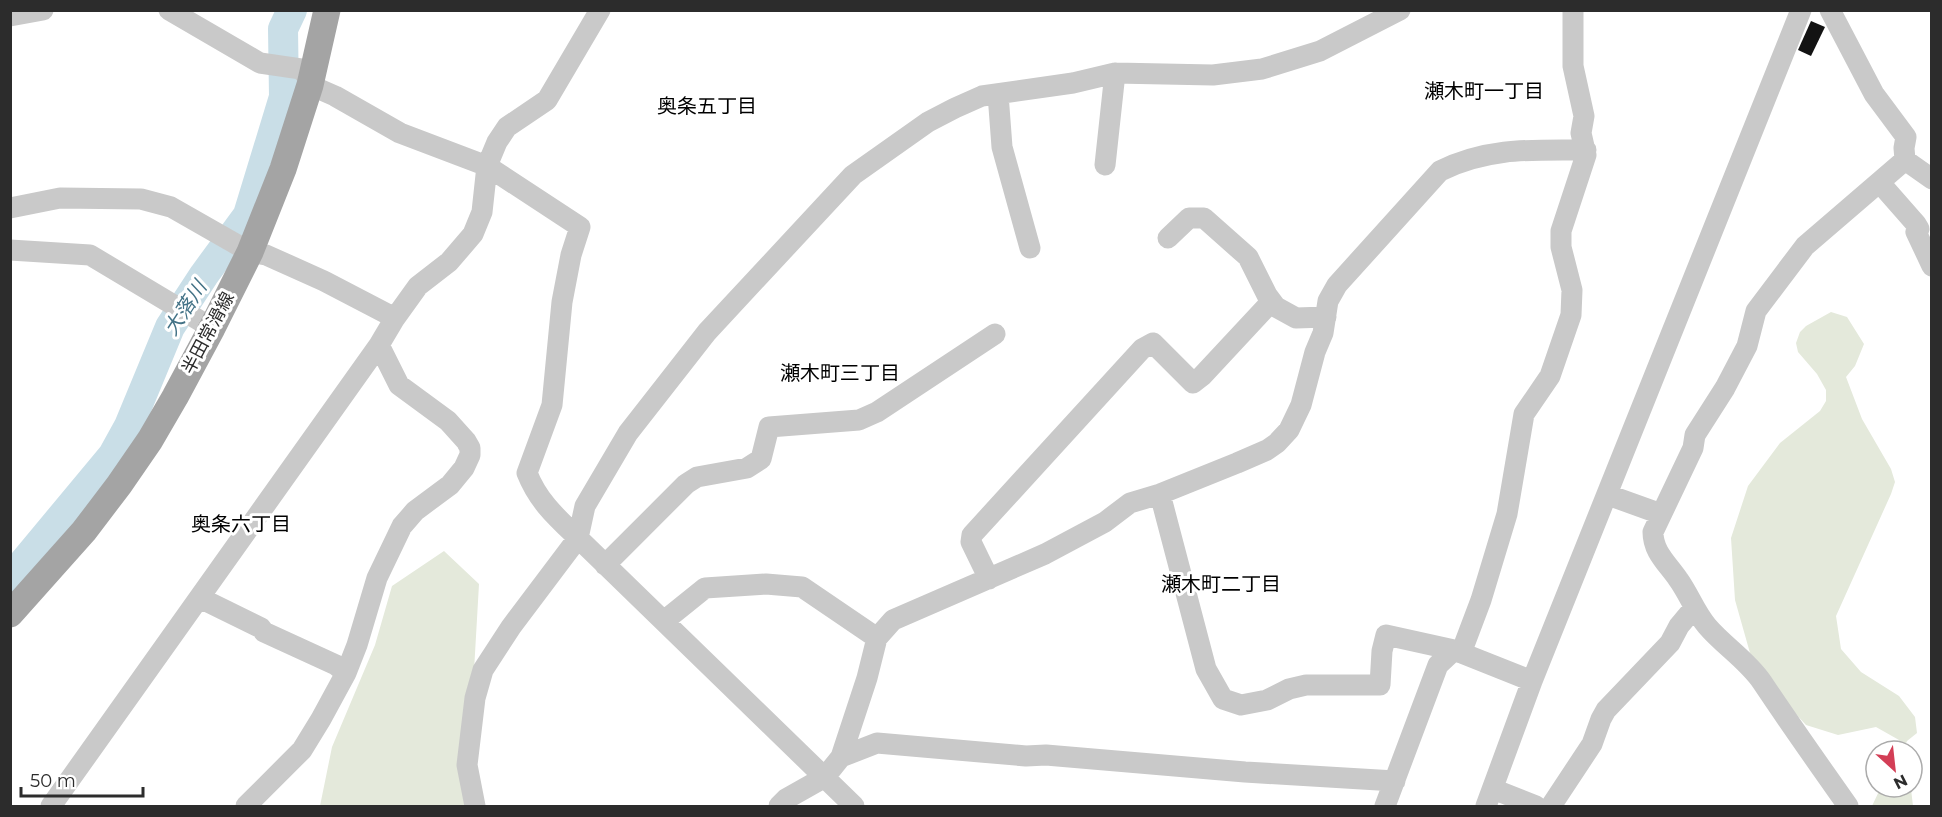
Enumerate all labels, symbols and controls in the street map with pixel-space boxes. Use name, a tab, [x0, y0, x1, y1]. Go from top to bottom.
district label: 瀬木町一丁目	[1424, 79, 1544, 103]
district label: 奥条五丁目	[657, 94, 757, 118]
water label: 大落川	[159, 275, 212, 340]
street label: 半田常滑線	[177, 288, 239, 378]
district label: 瀬木町三丁目	[780, 361, 900, 385]
district label: 奥条六丁目	[191, 512, 291, 536]
district label: 瀬木町二丁目	[1161, 572, 1281, 596]
north arrow	[1864, 739, 1924, 799]
scale bar	[21, 760, 142, 798]
text: 50 m	[30, 770, 76, 792]
text: N	[1891, 771, 1911, 793]

